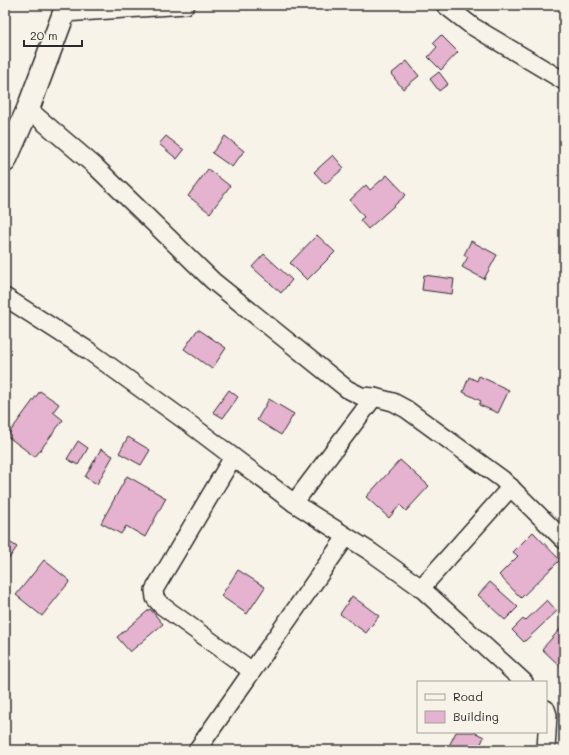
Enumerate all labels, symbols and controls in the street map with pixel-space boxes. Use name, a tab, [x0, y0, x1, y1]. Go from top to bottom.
scale bar	[24, 22, 82, 48]
text: 20 m	[30, 27, 58, 43]
legend	[417, 681, 547, 733]
text: Road	[453, 688, 483, 704]
text: Building	[453, 708, 499, 724]

